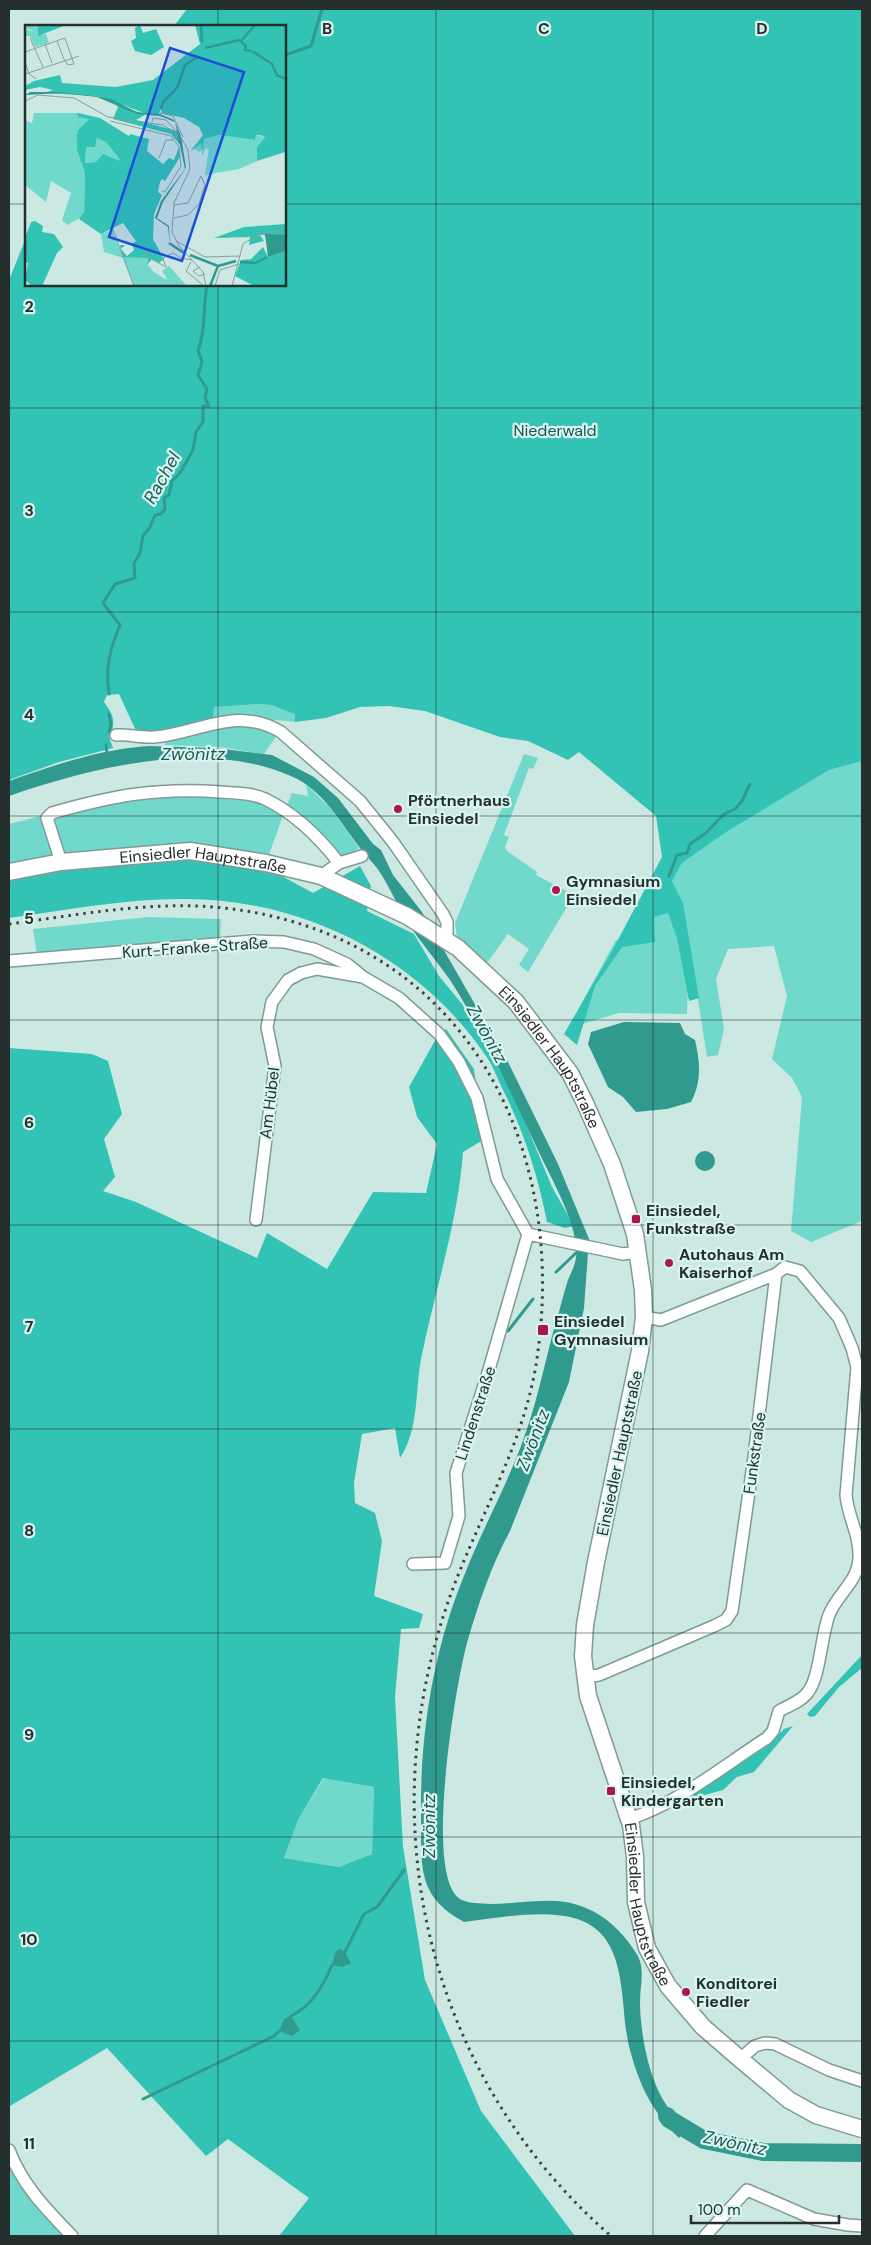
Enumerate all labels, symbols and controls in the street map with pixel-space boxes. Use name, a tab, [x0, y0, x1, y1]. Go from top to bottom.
text: B	[322, 18, 332, 39]
text: C	[538, 18, 550, 39]
text: D	[756, 18, 768, 39]
inset map	[25, 25, 286, 286]
text: 2	[24, 296, 34, 317]
park label: Niederwald	[513, 420, 597, 441]
water label: Rachel	[138, 447, 186, 508]
text: 3	[24, 500, 34, 521]
text: 4	[24, 704, 34, 725]
water label: Zwönitz	[161, 742, 226, 766]
place label: Pförtnerhaus Einsiedel	[408, 790, 510, 829]
marker: Pförtnerhaus Einsiedel	[392, 803, 404, 815]
street label: Einsiedler Hauptstraße	[119, 841, 289, 879]
place label: Gymnasium Einsiedel	[566, 871, 660, 910]
marker: Gymnasium Einsiedel	[550, 884, 562, 896]
text: 5	[24, 908, 34, 929]
street label: Kurt-Franke-Straße	[121, 932, 269, 963]
street label: Einsiedler Hauptstraße	[494, 981, 605, 1132]
water label: Zwönitz	[461, 1000, 513, 1068]
street label: Am Hübel	[255, 1066, 284, 1140]
text: 6	[24, 1112, 34, 1133]
place label: Einsiedel, Funkstraße	[646, 1200, 736, 1239]
marker: Einsiedel, Funkstraße	[630, 1213, 642, 1225]
place label: Autohaus Am Kaiserhof	[679, 1244, 784, 1283]
marker: Autohaus Am Kaiserhof	[663, 1257, 675, 1269]
place label: Einsiedel Gymnasium	[554, 1311, 648, 1350]
text: 7	[25, 1316, 34, 1337]
marker: Einsiedel Gymnasium	[536, 1323, 550, 1337]
street label: Lindenstraße	[450, 1363, 501, 1463]
street label: Einsiedler Hauptstraße	[592, 1368, 647, 1538]
water label: Zwönitz	[510, 1405, 556, 1474]
street label: Funkstraße	[738, 1411, 771, 1495]
text: 8	[24, 1520, 34, 1541]
text: 9	[24, 1724, 34, 1745]
place label: Einsiedel, Kindergarten	[621, 1772, 724, 1811]
marker: Einsiedel, Kindergarten	[605, 1785, 617, 1797]
water label: Zwönitz	[417, 1793, 441, 1858]
street label: Einsiedler Hauptstraße	[620, 1821, 676, 1990]
text: 10	[20, 1929, 38, 1950]
place label: Konditorei Fiedler	[696, 1973, 777, 2012]
marker: Konditorei Fiedler	[680, 1986, 692, 1998]
water label: Zwönitz	[701, 2125, 769, 2162]
text: 11	[23, 2133, 35, 2154]
scale bar	[691, 2192, 838, 2224]
text: 100 m	[698, 2200, 741, 2220]

